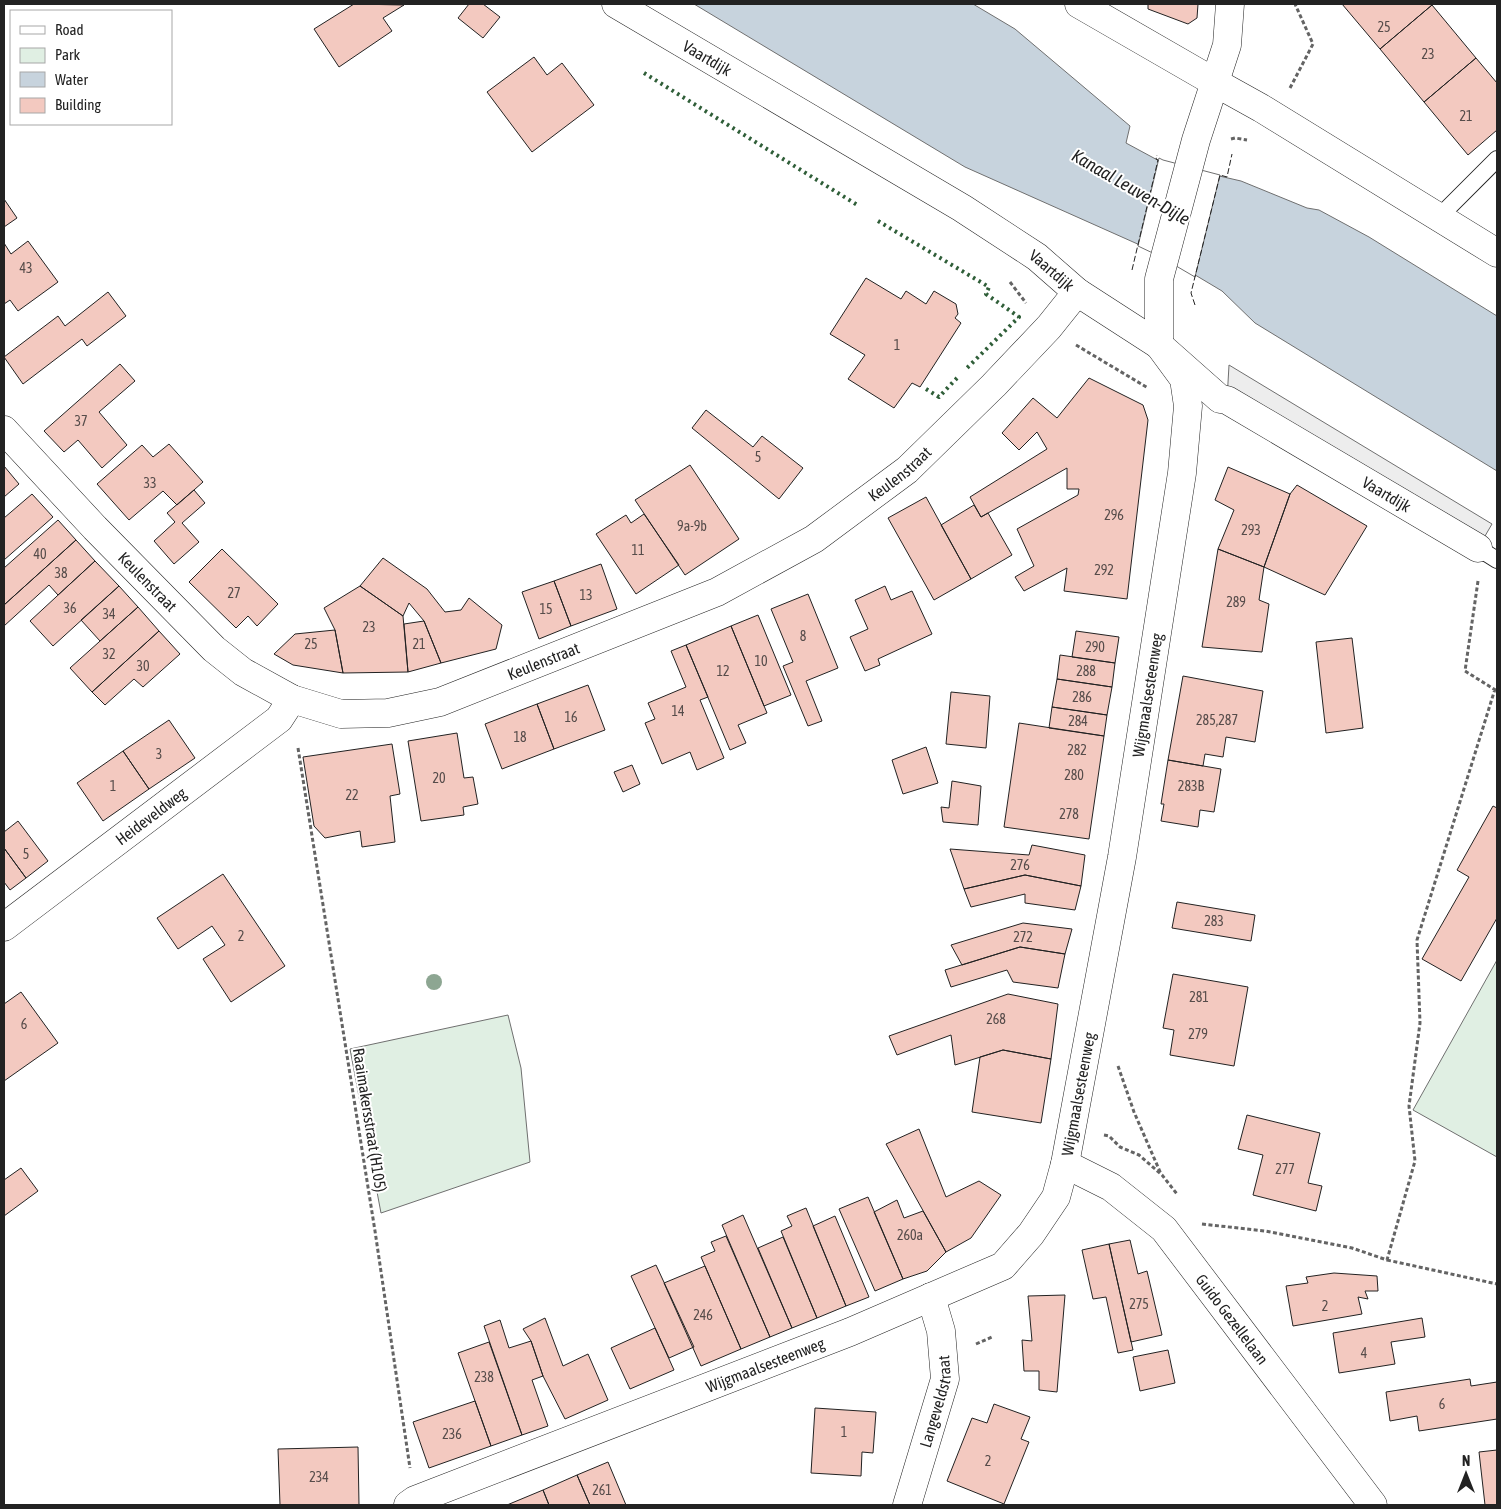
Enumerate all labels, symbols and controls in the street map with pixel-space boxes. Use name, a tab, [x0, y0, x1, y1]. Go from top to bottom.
legend	[10, 10, 172, 125]
house number: 25	[1377, 19, 1391, 35]
text: Road	[55, 21, 84, 38]
street label: Vaartdijk	[680, 37, 735, 79]
text: Park	[55, 46, 80, 63]
house number: 23	[1421, 46, 1435, 62]
text: Water	[55, 71, 88, 88]
text: Building	[55, 96, 101, 113]
house number: 21	[1459, 108, 1473, 124]
water label: Kanaal Leuven-Dijle	[1068, 145, 1194, 229]
street label: Vaartdijk	[1026, 246, 1078, 294]
house number: 43	[19, 260, 33, 276]
house number: 1	[894, 337, 900, 353]
house number: 37	[74, 413, 88, 429]
street label: Keulenstraat	[865, 443, 935, 505]
house number: 5	[755, 449, 761, 465]
street label: Vaartdijk	[1359, 473, 1414, 515]
house number: 33	[143, 475, 157, 491]
house number: 296	[1104, 507, 1124, 523]
house number: 9a-9b	[677, 518, 707, 534]
house number: 293	[1241, 522, 1261, 538]
house number: 11	[631, 542, 645, 558]
house number: 40	[33, 546, 47, 562]
street label: Keulenstraat	[115, 548, 181, 615]
house number: 292	[1094, 562, 1114, 578]
house number: 38	[54, 565, 68, 581]
house number: 27	[227, 585, 241, 601]
house number: 13	[579, 587, 593, 603]
house number: 289	[1226, 594, 1246, 610]
house number: 36	[63, 600, 77, 616]
house number: 15	[539, 601, 553, 617]
house number: 34	[102, 606, 116, 622]
house number: 23	[362, 619, 376, 635]
house number: 8	[800, 628, 807, 644]
street label: Wijgmaalsesteenweg	[1129, 632, 1167, 758]
house number: 25	[304, 636, 318, 652]
house number: 21	[412, 636, 426, 652]
street label: Keulenstraat	[505, 638, 582, 683]
house number: 290	[1085, 639, 1105, 655]
house number: 32	[102, 646, 116, 662]
house number: 10	[754, 653, 768, 669]
house number: 30	[136, 658, 150, 674]
house number: 12	[716, 663, 730, 679]
house number: 288	[1076, 663, 1096, 679]
house number: 286	[1072, 689, 1092, 705]
house number: 14	[671, 703, 685, 719]
house number: 16	[564, 709, 578, 725]
house number: 285,287	[1196, 712, 1238, 728]
house number: 284	[1068, 713, 1088, 729]
house number: 18	[513, 729, 527, 745]
house number: 282	[1067, 742, 1087, 758]
house number: 3	[156, 746, 162, 762]
house number: 280	[1064, 767, 1084, 783]
house number: 20	[432, 770, 446, 786]
house number: 1	[110, 778, 116, 794]
house number: 283B	[1178, 778, 1205, 794]
street label: Heideveldweg	[112, 783, 190, 848]
house number: 22	[345, 787, 359, 803]
house number: 278	[1059, 806, 1079, 822]
house number: 5	[23, 846, 29, 862]
house number: 276	[1010, 857, 1030, 873]
house number: 283	[1204, 913, 1224, 929]
house number: 2	[238, 928, 244, 944]
house number: 272	[1013, 929, 1033, 945]
house number: 281	[1189, 989, 1209, 1005]
house number: 268	[986, 1011, 1006, 1027]
house number: 6	[21, 1016, 28, 1032]
house number: 279	[1188, 1026, 1208, 1042]
street label: Wijgmaalsesteenweg	[1058, 1031, 1099, 1157]
street label: Raaimakersstraat (H105)	[349, 1047, 390, 1194]
house number: 277	[1275, 1161, 1295, 1177]
house number: 260a	[897, 1227, 923, 1243]
street label: Guido Gezellelaan	[1192, 1270, 1272, 1368]
house number: 275	[1129, 1296, 1149, 1312]
house number: 2	[1322, 1298, 1328, 1314]
house number: 246	[693, 1307, 713, 1323]
street label: Wijgmaalsesteenweg	[703, 1334, 827, 1396]
house number: 4	[1361, 1345, 1368, 1361]
street label: Langeveldstraat	[916, 1354, 954, 1450]
house number: 238	[474, 1369, 494, 1385]
house number: 6	[1439, 1396, 1446, 1412]
house number: 1	[841, 1424, 847, 1440]
house number: 236	[442, 1426, 462, 1442]
north arrow	[1441, 1449, 1491, 1499]
house number: 2	[985, 1453, 991, 1469]
text: N	[1462, 1453, 1470, 1469]
house number: 234	[309, 1469, 329, 1485]
house number: 261	[592, 1482, 612, 1498]

